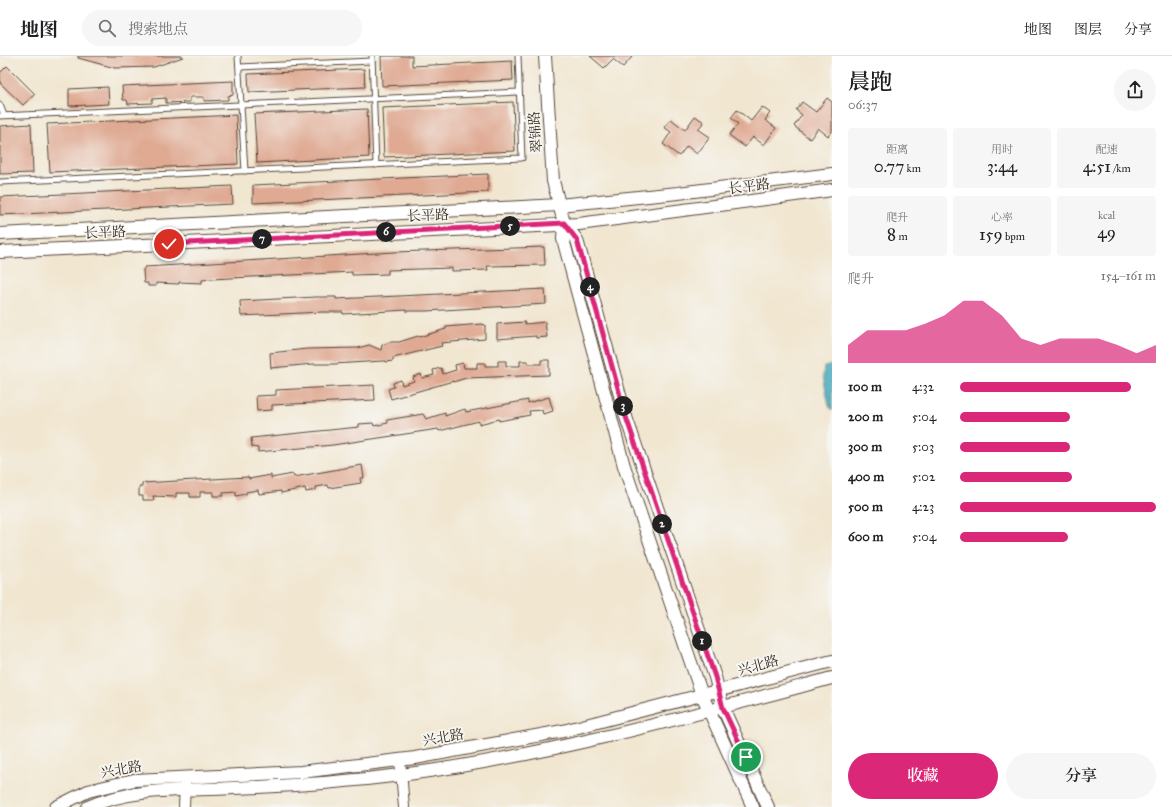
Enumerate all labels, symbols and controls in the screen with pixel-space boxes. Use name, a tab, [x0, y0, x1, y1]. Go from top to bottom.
search box	[82, 10, 362, 46]
icon: search	[96, 17, 118, 39]
text: 地图	[20, 18, 58, 41]
text: 搜索地点	[128, 20, 188, 38]
text: 地图	[1024, 21, 1052, 38]
text: 图层	[1074, 21, 1102, 38]
text: 分享	[1124, 21, 1152, 38]
text: 晨跑	[848, 68, 892, 95]
button: share	[1114, 69, 1156, 111]
text: 06:37	[848, 97, 878, 113]
street label: 翠锦路	[526, 110, 545, 154]
text: 距离	[886, 143, 908, 156]
text: 用时	[991, 143, 1013, 156]
text: 配速	[1096, 143, 1118, 156]
text: 0.77	[874, 156, 904, 177]
text: 3:44	[987, 156, 1017, 177]
text: 4:51	[1083, 156, 1111, 177]
text: km	[904, 162, 921, 175]
text: /km	[1111, 162, 1131, 175]
street label: 长平路	[727, 176, 771, 197]
street label: 长平路	[407, 206, 449, 225]
text: kcal	[1098, 209, 1115, 222]
text: 爬升	[886, 211, 908, 224]
text: 心率	[991, 211, 1013, 224]
pin: 5	[500, 216, 520, 236]
text: 5	[507, 219, 513, 232]
pin: 6	[376, 222, 396, 242]
text: 49	[1097, 222, 1116, 243]
street label: 长平路	[84, 223, 126, 242]
text: 8	[887, 224, 896, 245]
text: 159	[979, 224, 1003, 245]
text: 6	[383, 225, 389, 238]
pin	[152, 227, 186, 261]
pin: 7	[252, 229, 272, 249]
text: m	[896, 230, 908, 243]
text: bpm	[1003, 230, 1025, 243]
text: 7	[259, 232, 265, 245]
icon: check	[158, 233, 180, 255]
text: 154–161 m	[1101, 268, 1156, 284]
text: 爬升	[848, 271, 874, 287]
pin: 4	[580, 277, 600, 297]
text: 4	[587, 280, 593, 293]
text: 100 m	[848, 379, 882, 395]
text: 4:32	[912, 379, 934, 395]
pin: 3	[613, 396, 633, 416]
text: 3	[621, 399, 625, 412]
text: 200 m	[848, 409, 883, 425]
text: 5:04	[912, 409, 936, 425]
text: 300 m	[848, 439, 882, 455]
text: 5:03	[912, 439, 934, 455]
text: 400 m	[848, 469, 884, 485]
text: 5:02	[912, 469, 935, 485]
text: 500 m	[848, 499, 883, 515]
text: 4:23	[912, 499, 934, 515]
pin: 2	[652, 514, 672, 534]
text: 2	[659, 517, 665, 530]
text: 600 m	[848, 529, 884, 545]
text: 5:04	[912, 529, 936, 545]
pin: 1	[692, 631, 712, 651]
text: 1	[700, 634, 704, 647]
street label: 兴北路	[736, 652, 781, 679]
street label: 兴北路	[421, 725, 465, 750]
pin	[729, 740, 763, 774]
icon: arrive	[735, 746, 757, 768]
button: 收藏	[848, 753, 998, 799]
button: 分享	[1006, 753, 1156, 799]
street label: 兴北路	[99, 757, 143, 782]

